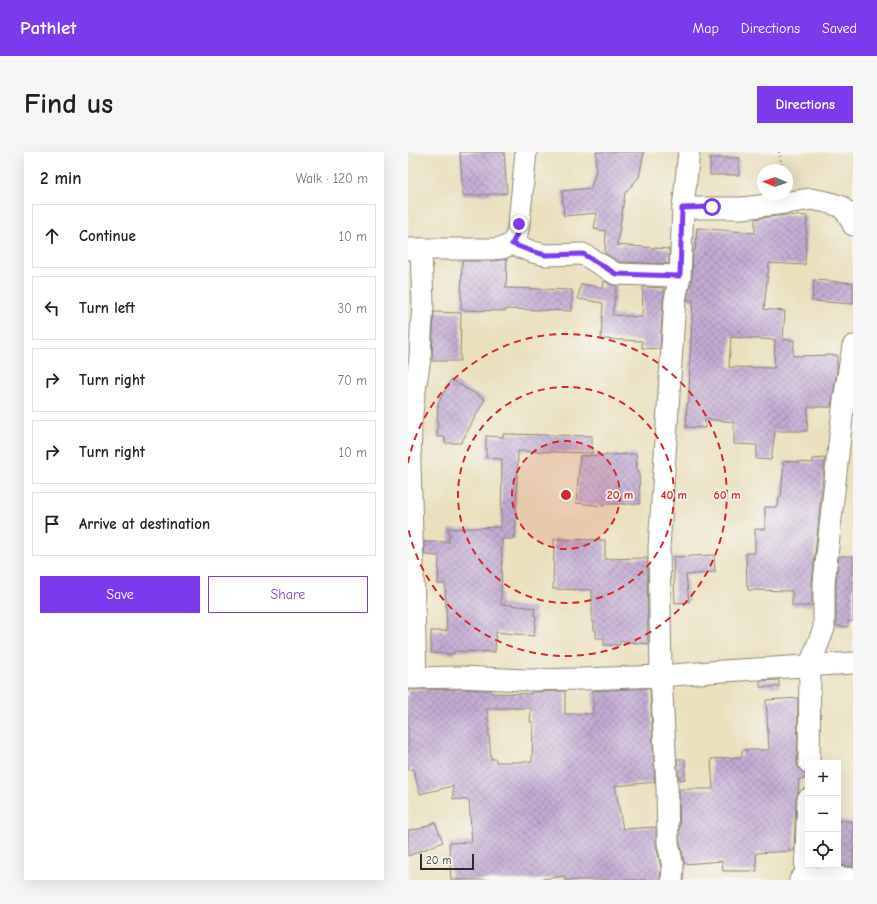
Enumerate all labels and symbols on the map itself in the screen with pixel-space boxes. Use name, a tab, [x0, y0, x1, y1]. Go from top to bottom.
north arrow	[757, 164, 793, 200]
route start	[703, 198, 721, 216]
route end	[510, 215, 528, 233]
centre of rings	[559, 488, 573, 502]
text: 20 m	[607, 488, 633, 502]
text: 40 m	[661, 488, 687, 502]
text: 60 m	[714, 488, 740, 502]
scale bar	[420, 852, 474, 871]

